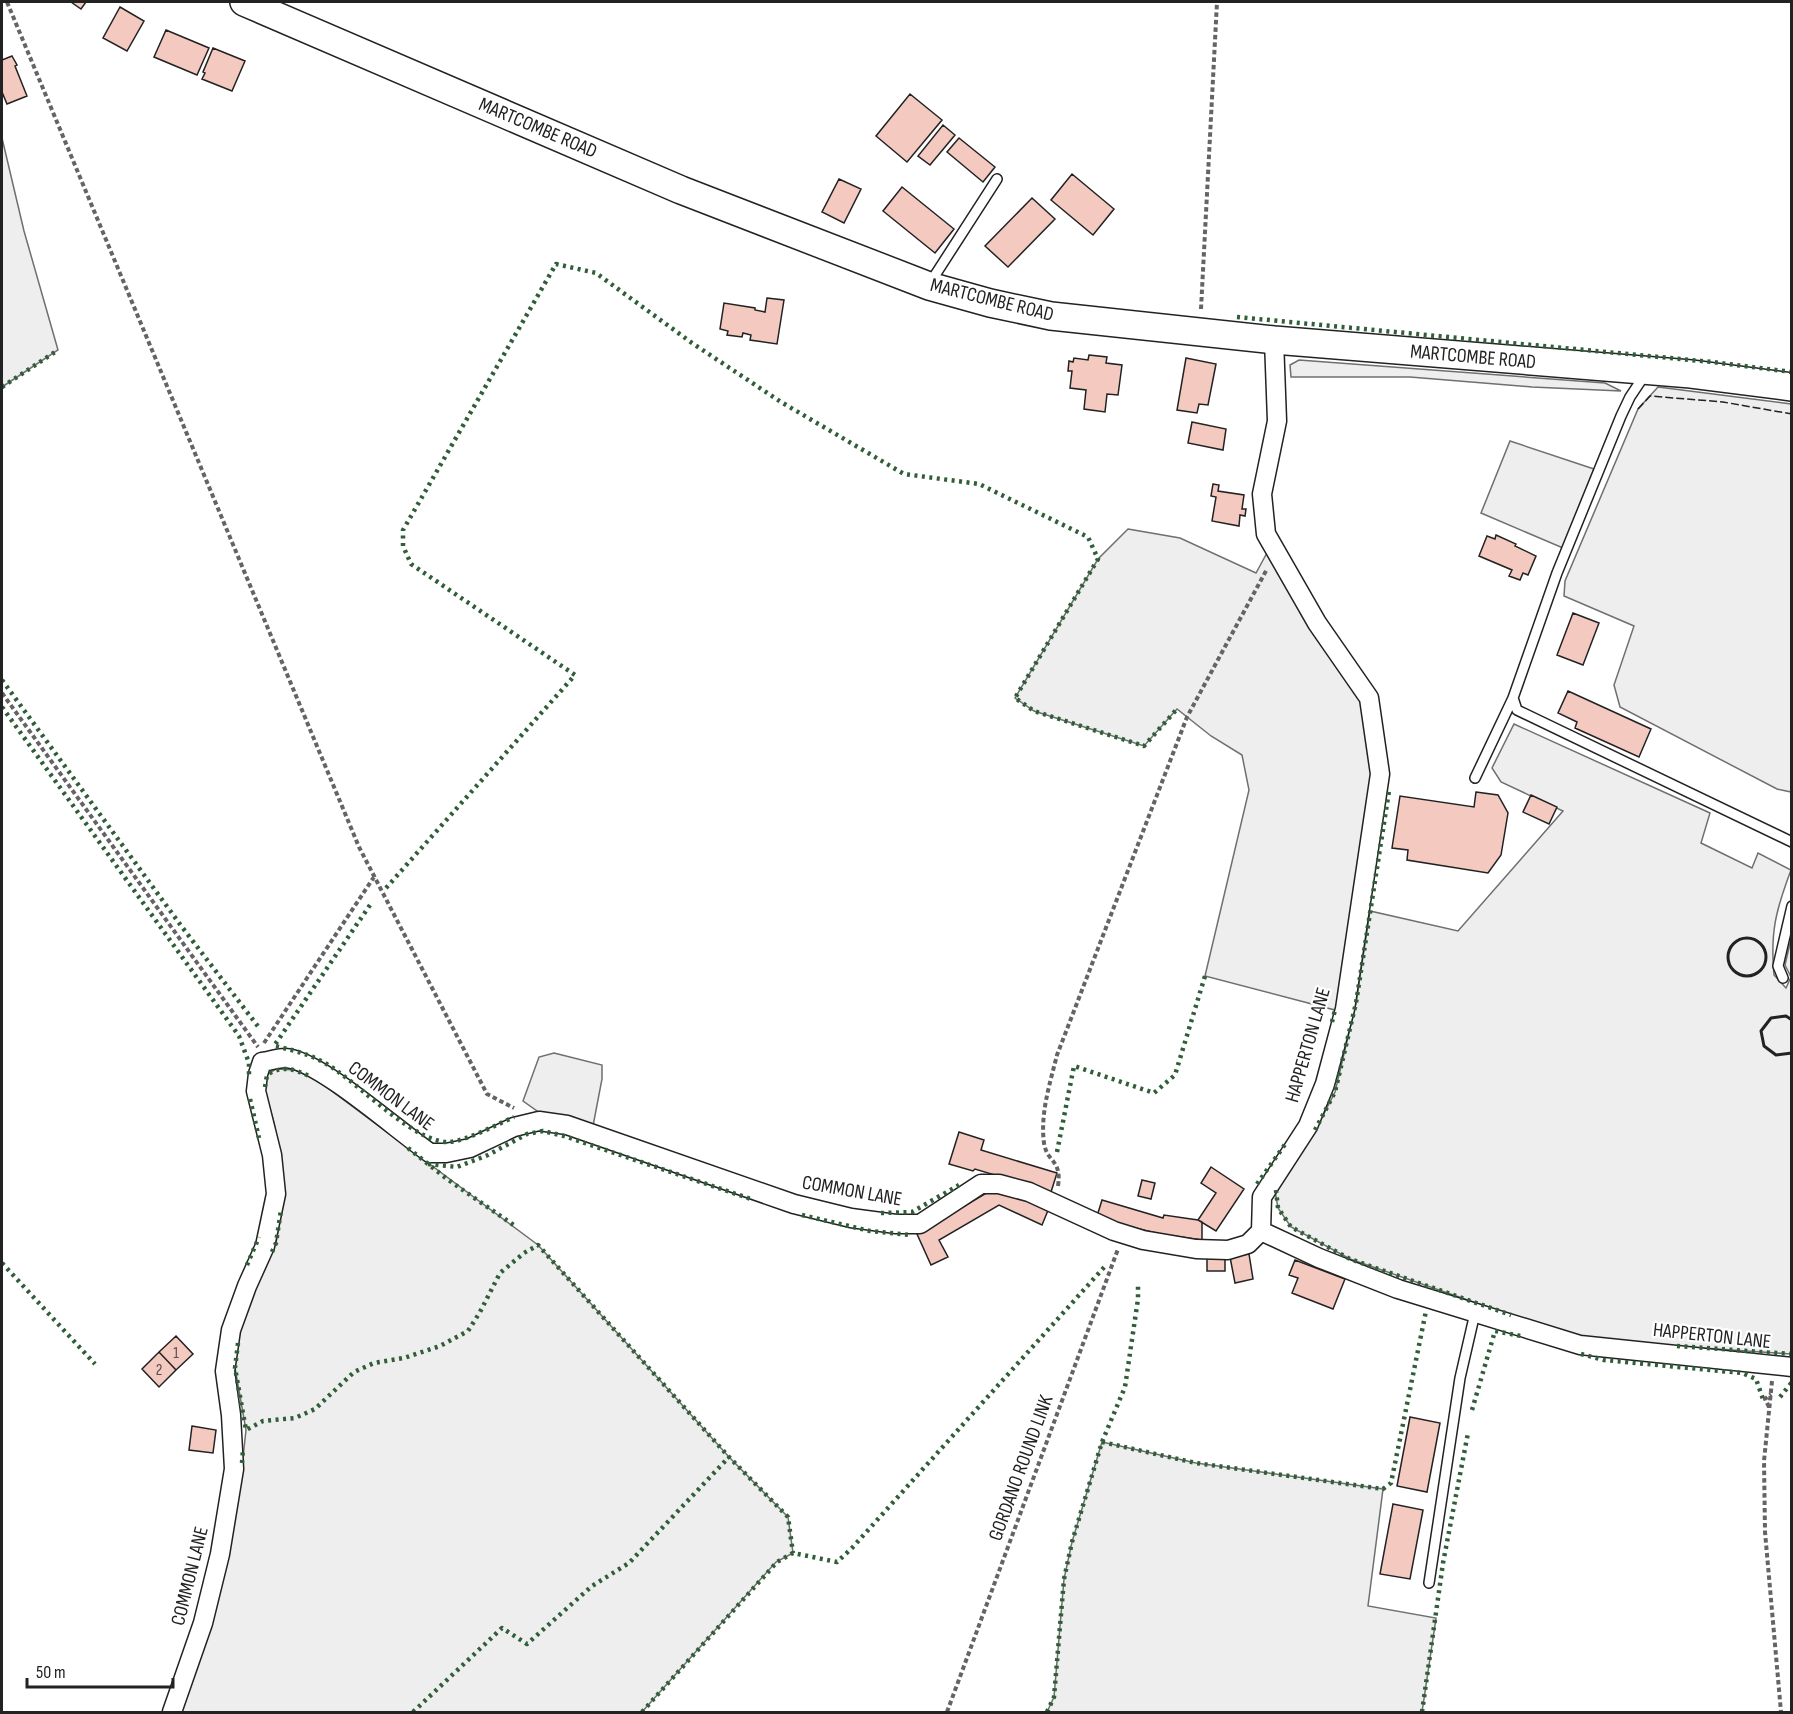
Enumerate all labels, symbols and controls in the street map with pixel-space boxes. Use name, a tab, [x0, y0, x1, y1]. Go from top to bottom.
street label: MARTCOMBE ROAD	[475, 92, 601, 164]
street label: MARTCOMBE ROAD	[928, 273, 1056, 327]
street label: MARTCOMBE ROAD	[1409, 340, 1537, 374]
street label: HAPPERTON LANE	[1280, 985, 1336, 1105]
street label: COMMON LANE	[343, 1056, 439, 1136]
street label: COMMON LANE	[800, 1170, 904, 1212]
street label: HAPPERTON LANE	[1652, 1318, 1772, 1354]
house number: 1	[173, 1344, 179, 1363]
house number: 2	[156, 1361, 162, 1380]
street label: GORDANO ROUND LINK	[984, 1392, 1058, 1544]
street label: COMMON LANE	[166, 1524, 214, 1628]
scale bar	[27, 1651, 172, 1689]
text: 50 m	[36, 1662, 66, 1683]

